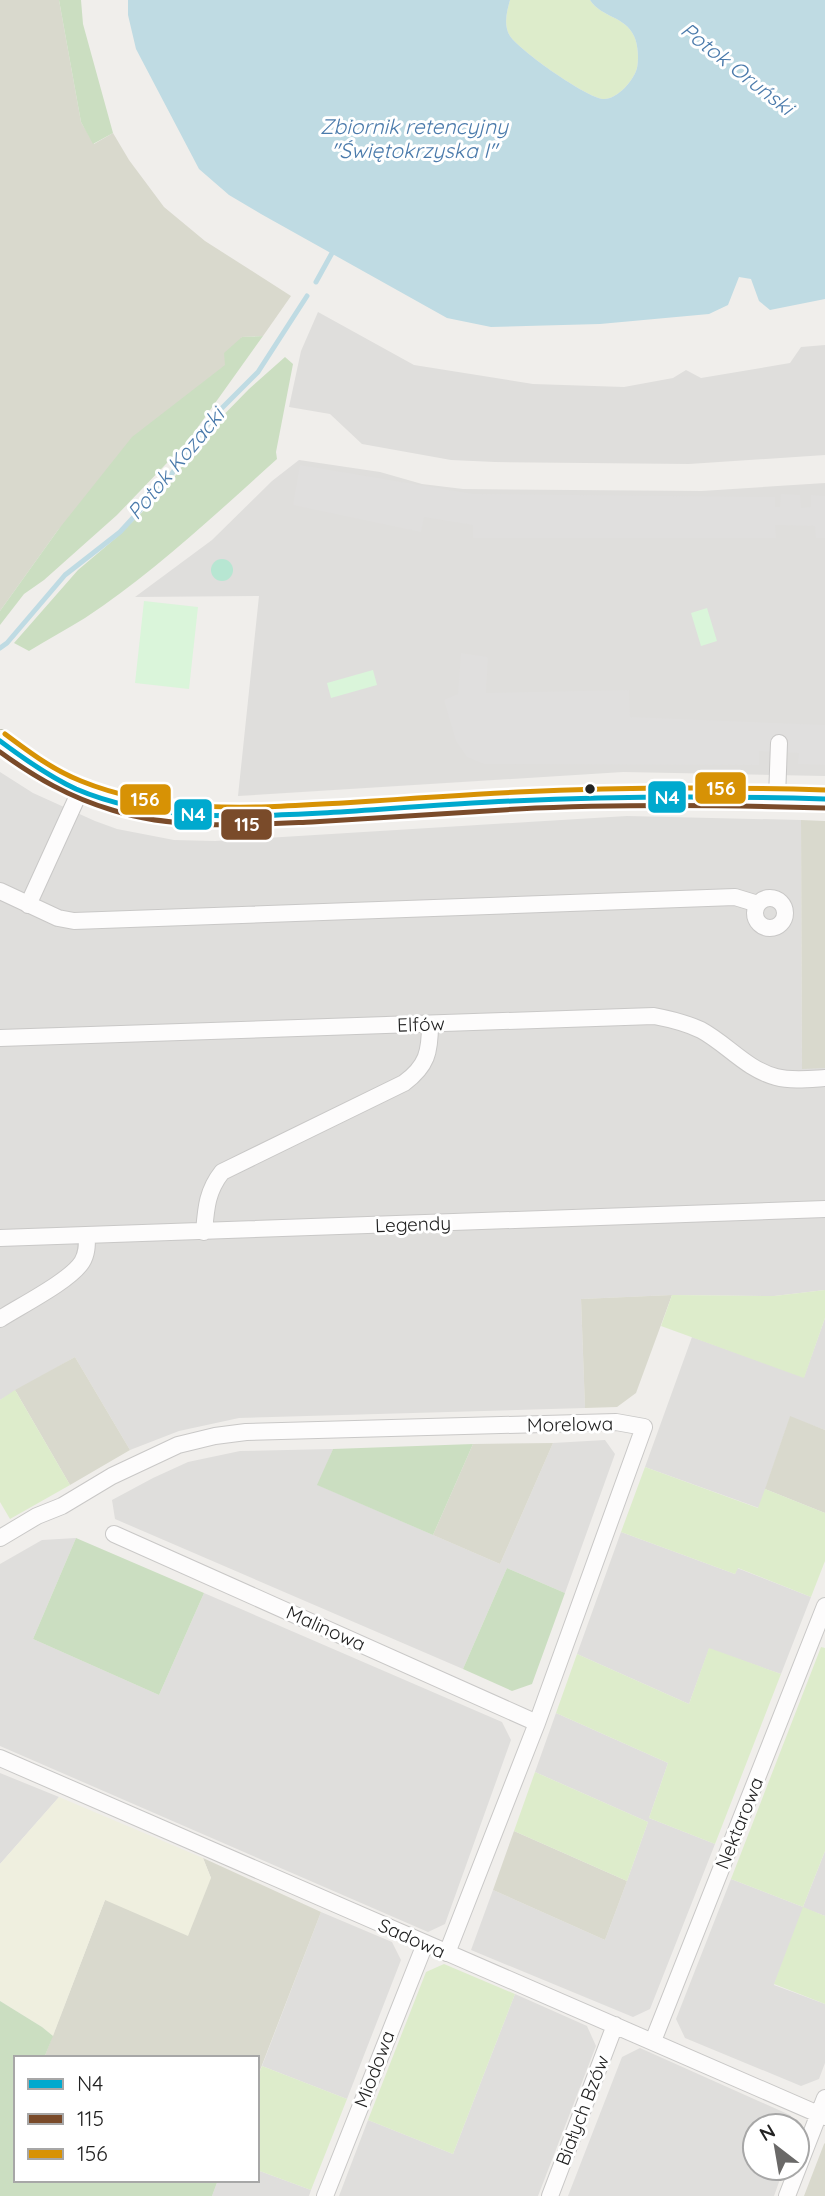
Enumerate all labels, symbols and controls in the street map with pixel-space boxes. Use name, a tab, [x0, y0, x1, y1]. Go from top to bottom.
water label: Potok Oruński	[676, 16, 801, 122]
water label: Zbiornik retencyjny "Świętokrzyska I"	[320, 113, 509, 163]
water label: Potok Kozacki	[121, 401, 231, 524]
line badge: 156	[694, 771, 747, 805]
text: 156	[707, 776, 735, 800]
line badge: N4	[647, 780, 687, 814]
unlabelled marker	[583, 782, 597, 796]
line badge: 156	[119, 783, 172, 816]
text: N4	[654, 785, 680, 809]
text: 156	[131, 787, 159, 811]
line badge: N4	[173, 798, 213, 831]
text: N4	[180, 802, 206, 826]
line badge: 115	[220, 808, 273, 841]
text: 115	[234, 812, 260, 836]
street label: Elfów	[397, 1011, 445, 1037]
street label: Legendy	[374, 1211, 452, 1237]
street label: Morelowa	[527, 1411, 613, 1437]
street label: Malinowa	[283, 1600, 369, 1656]
street label: Nektarowa	[710, 1774, 768, 1872]
street label: Sadowa	[375, 1913, 449, 1963]
street label: Miodowa	[348, 2027, 400, 2111]
street label: Białych Bzów	[550, 2052, 614, 2168]
legend	[14, 2056, 259, 2182]
text: N4	[77, 2070, 103, 2096]
text: 115	[77, 2105, 104, 2131]
north arrow	[741, 2112, 811, 2182]
text: N	[755, 2119, 779, 2146]
text: 156	[77, 2140, 108, 2166]

